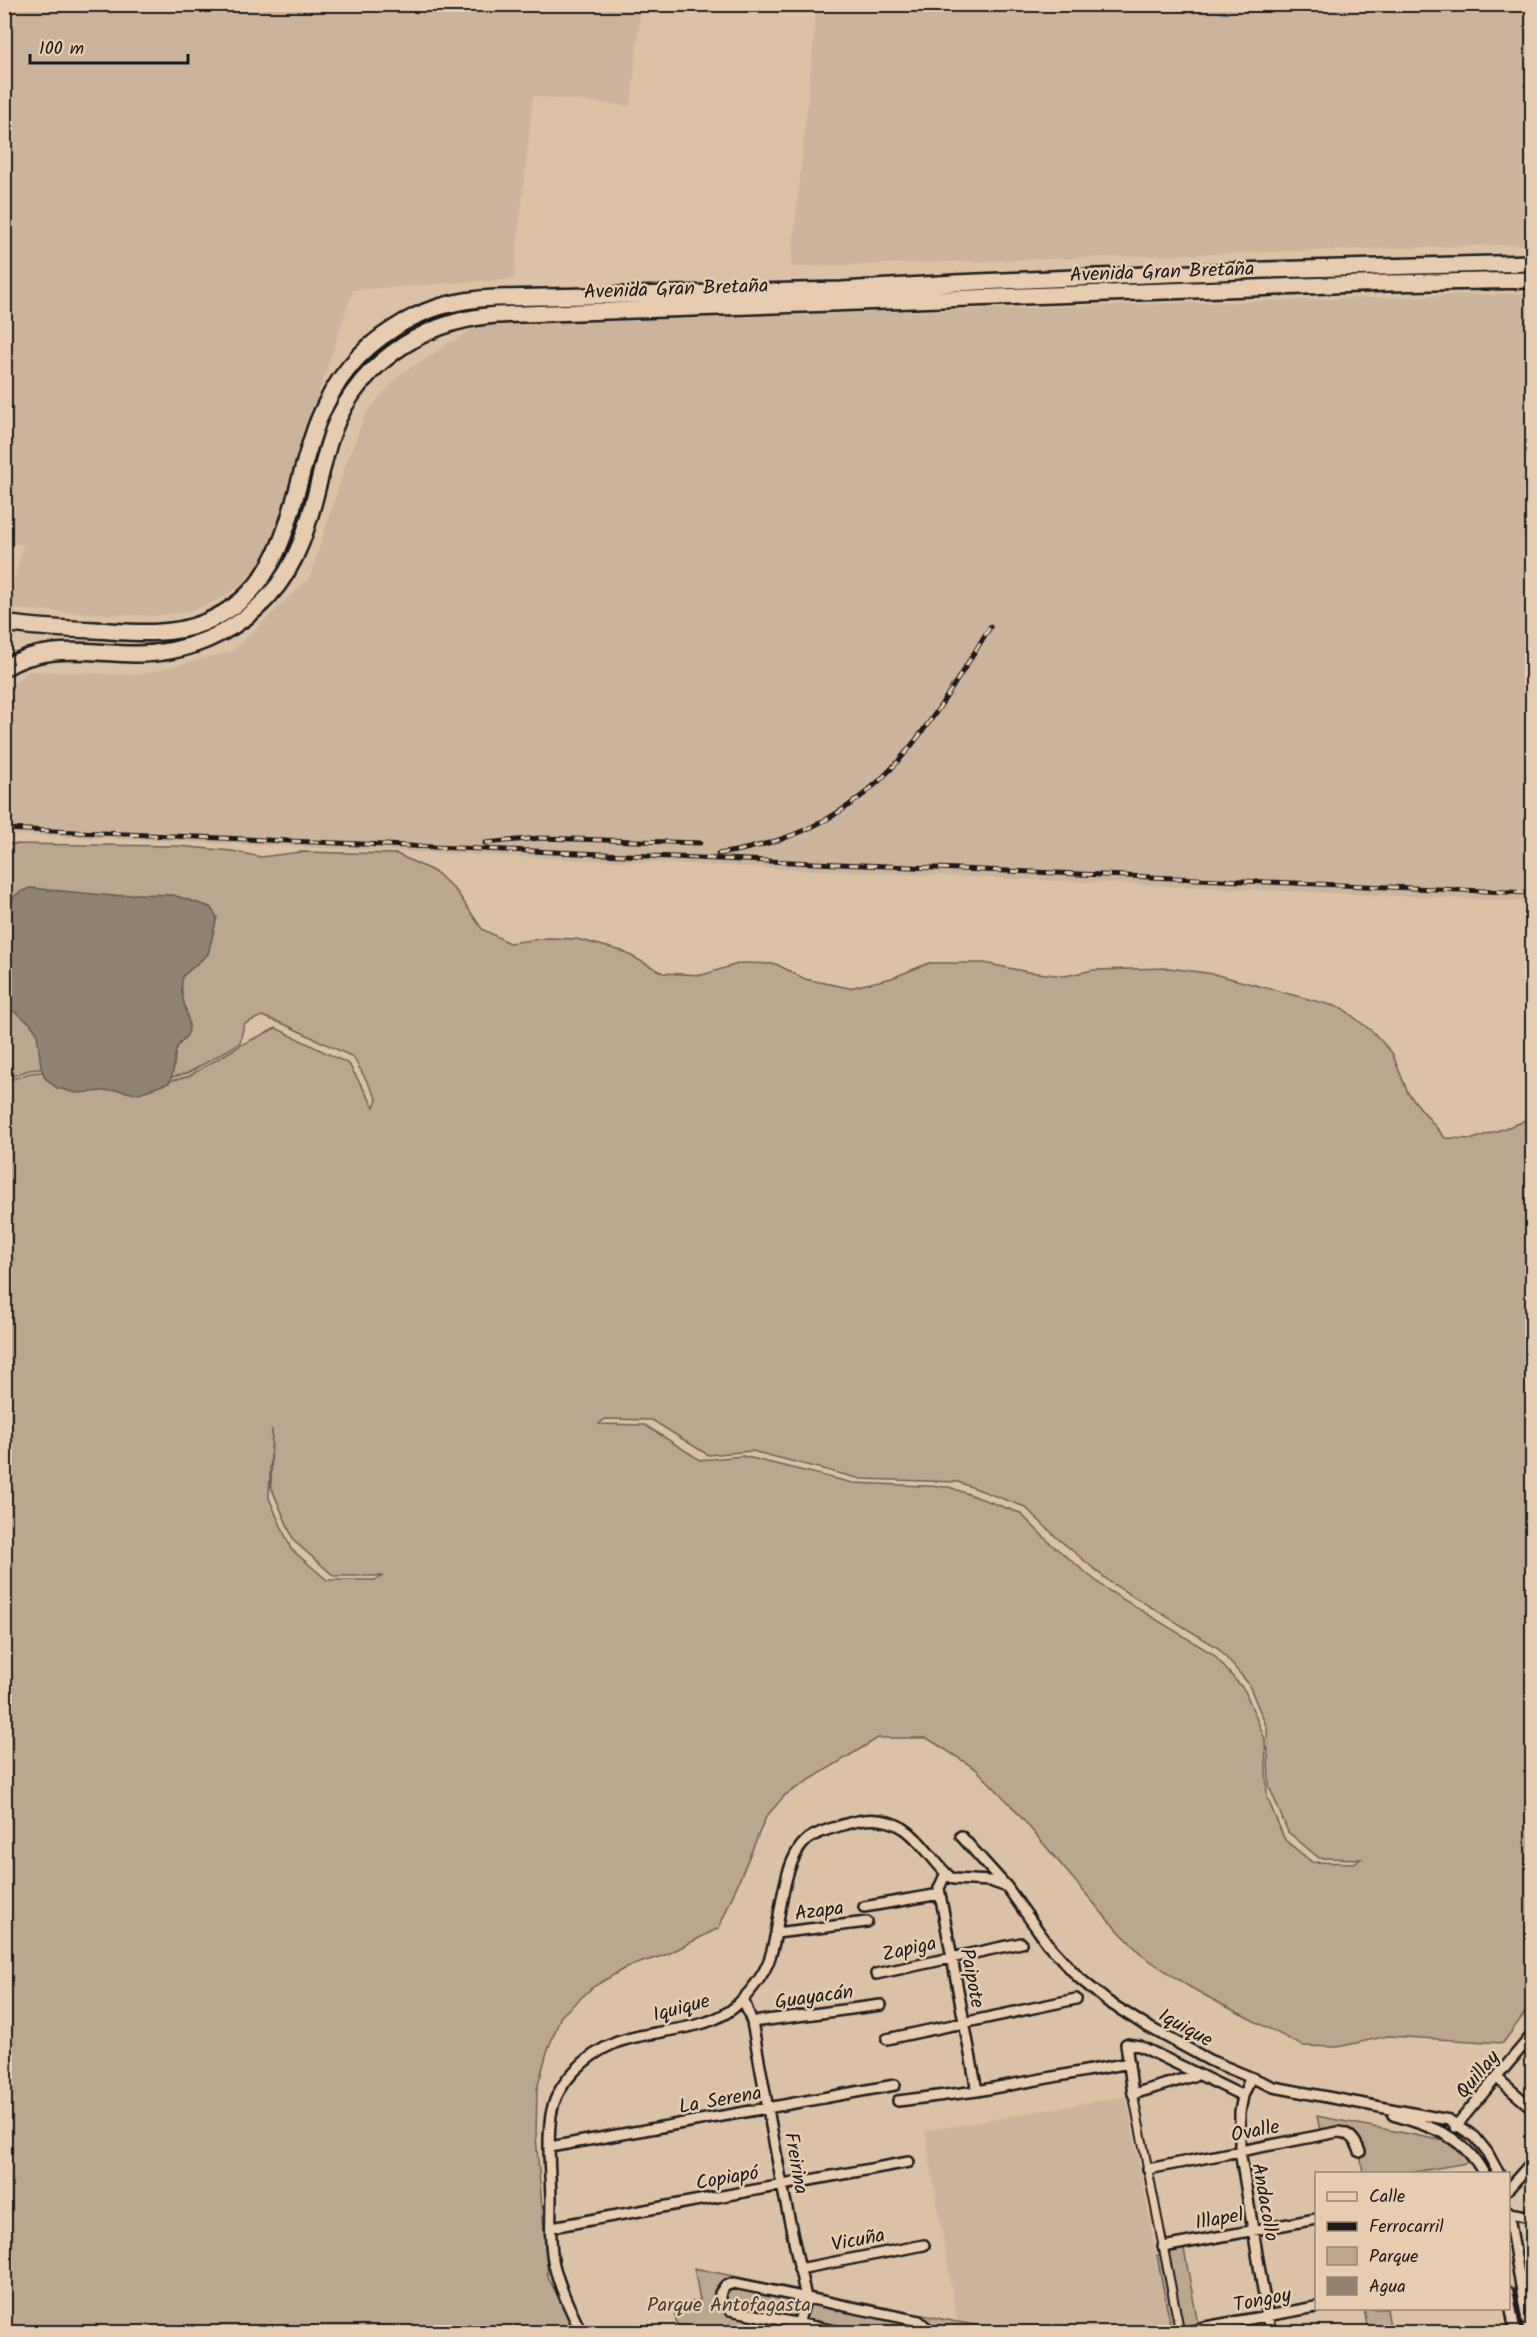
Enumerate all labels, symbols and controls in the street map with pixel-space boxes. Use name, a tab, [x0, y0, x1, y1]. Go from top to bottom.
scale bar	[30, 27, 188, 65]
text: 100 m	[39, 35, 84, 64]
street label: Avenida Gran Bretaña	[1069, 254, 1255, 292]
street label: Avenida Gran Bretaña	[583, 271, 769, 309]
street label: Azapa	[793, 1893, 846, 1931]
street label: Zapiga	[879, 1928, 940, 1972]
street label: Paipote	[950, 1946, 993, 2011]
street label: Guayacán	[773, 1977, 856, 2019]
street label: Iquique	[649, 1986, 714, 2032]
street label: Iquique	[1152, 2001, 1218, 2057]
street label: Quillay	[1448, 2043, 1509, 2107]
street label: La Serena	[676, 2078, 764, 2124]
street label: Ovalle	[1228, 2112, 1282, 2152]
street label: Freirina	[774, 2130, 816, 2197]
street label: Copiapó	[693, 2158, 762, 2200]
street label: Andacollo	[1241, 2161, 1287, 2244]
legend	[1315, 2172, 1510, 2310]
text: Calle	[1369, 2183, 1405, 2212]
street label: Illapel	[1193, 2200, 1246, 2240]
text: Ferrocarril	[1369, 2213, 1444, 2242]
street label: Vicuña	[829, 2220, 888, 2262]
text: Parque	[1369, 2243, 1418, 2272]
text: Agua	[1369, 2273, 1406, 2302]
street label: Tongoy	[1231, 2280, 1295, 2322]
park label: Parque Antofagasta	[647, 2290, 811, 2322]

